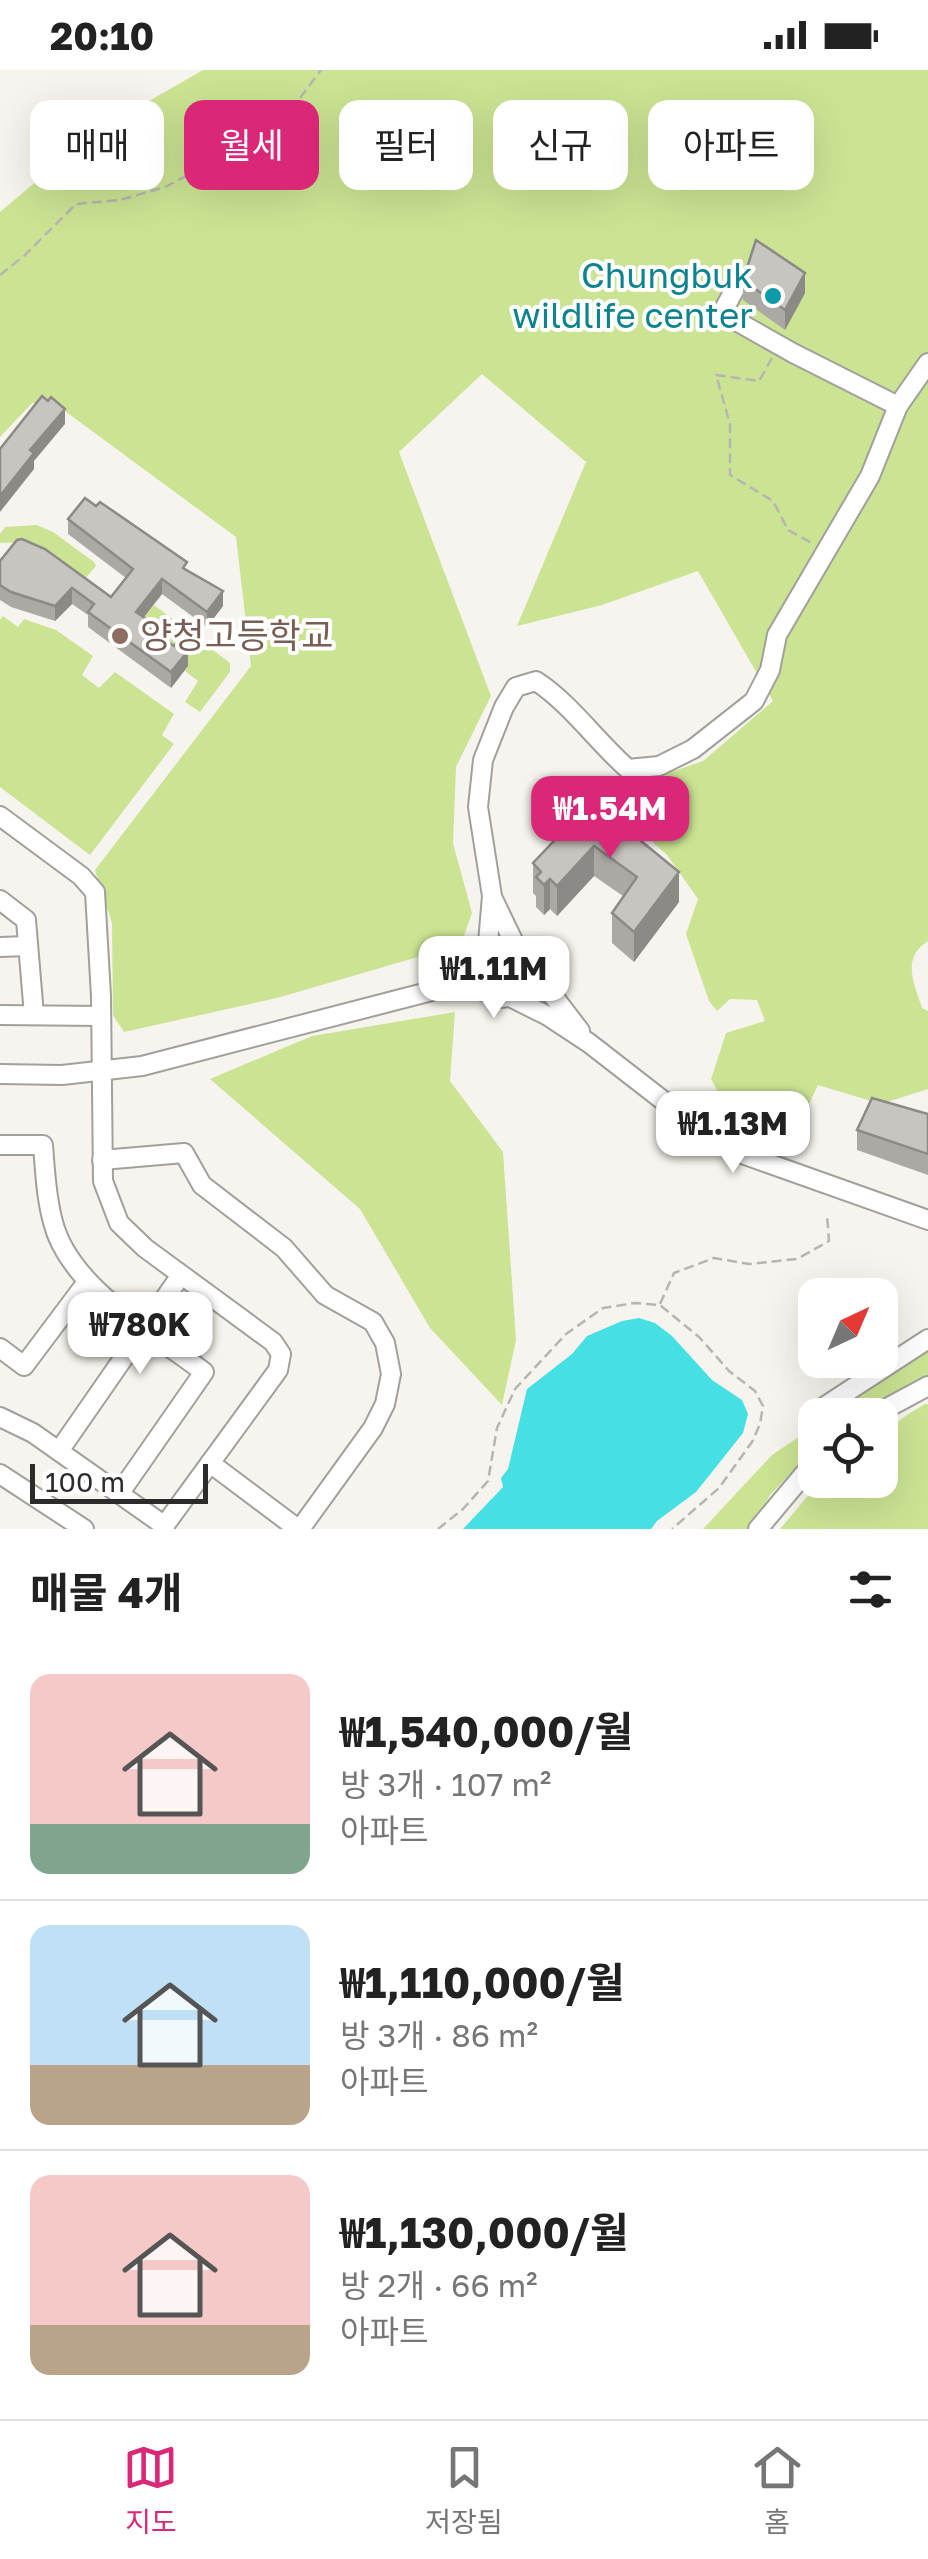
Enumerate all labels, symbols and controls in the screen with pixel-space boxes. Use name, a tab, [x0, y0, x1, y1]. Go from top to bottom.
text: 20:10	[50, 13, 154, 58]
chip: 매매	[30, 100, 164, 190]
chip: 월세	[184, 100, 319, 190]
chip: 필터	[339, 100, 473, 190]
chip: 신규	[493, 100, 628, 190]
chip: 아파트	[648, 100, 814, 190]
place label: Chungbuk wildlife center	[512, 254, 753, 336]
marker: Chungbuk wildlife center	[762, 285, 784, 307]
place label: 양청고등학교	[140, 614, 333, 656]
marker: 양청고등학교	[109, 625, 131, 647]
pin: ₩1.54M	[529, 776, 691, 861]
text: ₩1.54M	[553, 789, 667, 827]
pin: ₩1.11M	[413, 936, 575, 1021]
text: ₩1.11M	[440, 949, 548, 987]
pin: ₩1.13M	[652, 1091, 814, 1176]
text: ₩1.13M	[678, 1104, 788, 1142]
north arrow	[798, 1278, 898, 1378]
map controls	[798, 1278, 898, 1498]
pin: ₩780K	[70, 1292, 210, 1377]
text: ₩780K	[90, 1305, 190, 1343]
button: locate	[798, 1398, 898, 1498]
scale bar	[30, 1459, 208, 1504]
text: 100 m	[45, 1465, 125, 1498]
icon: filters	[843, 1562, 898, 1617]
text: 매물 4개	[30, 1567, 183, 1617]
text: ₩1,540,000/월	[340, 1706, 633, 1756]
icon: home	[110, 1714, 230, 1834]
text: 방 3개 · 107 m²	[340, 1765, 551, 1803]
text: 아파트	[340, 1811, 428, 1849]
text: ₩1,110,000/월	[340, 1957, 625, 2007]
icon: home	[110, 1965, 230, 2085]
text: 방 3개 · 86 m²	[340, 2016, 538, 2054]
text: 아파트	[340, 2062, 428, 2100]
text: ₩1,130,000/월	[340, 2207, 629, 2257]
icon: home	[110, 2215, 230, 2335]
text: 방 2개 · 66 m²	[340, 2266, 538, 2304]
text: 아파트	[340, 2312, 428, 2350]
tab: 지도	[123, 2440, 178, 2540]
tab: 저장됨	[425, 2440, 503, 2540]
tab: 홈	[750, 2440, 805, 2540]

